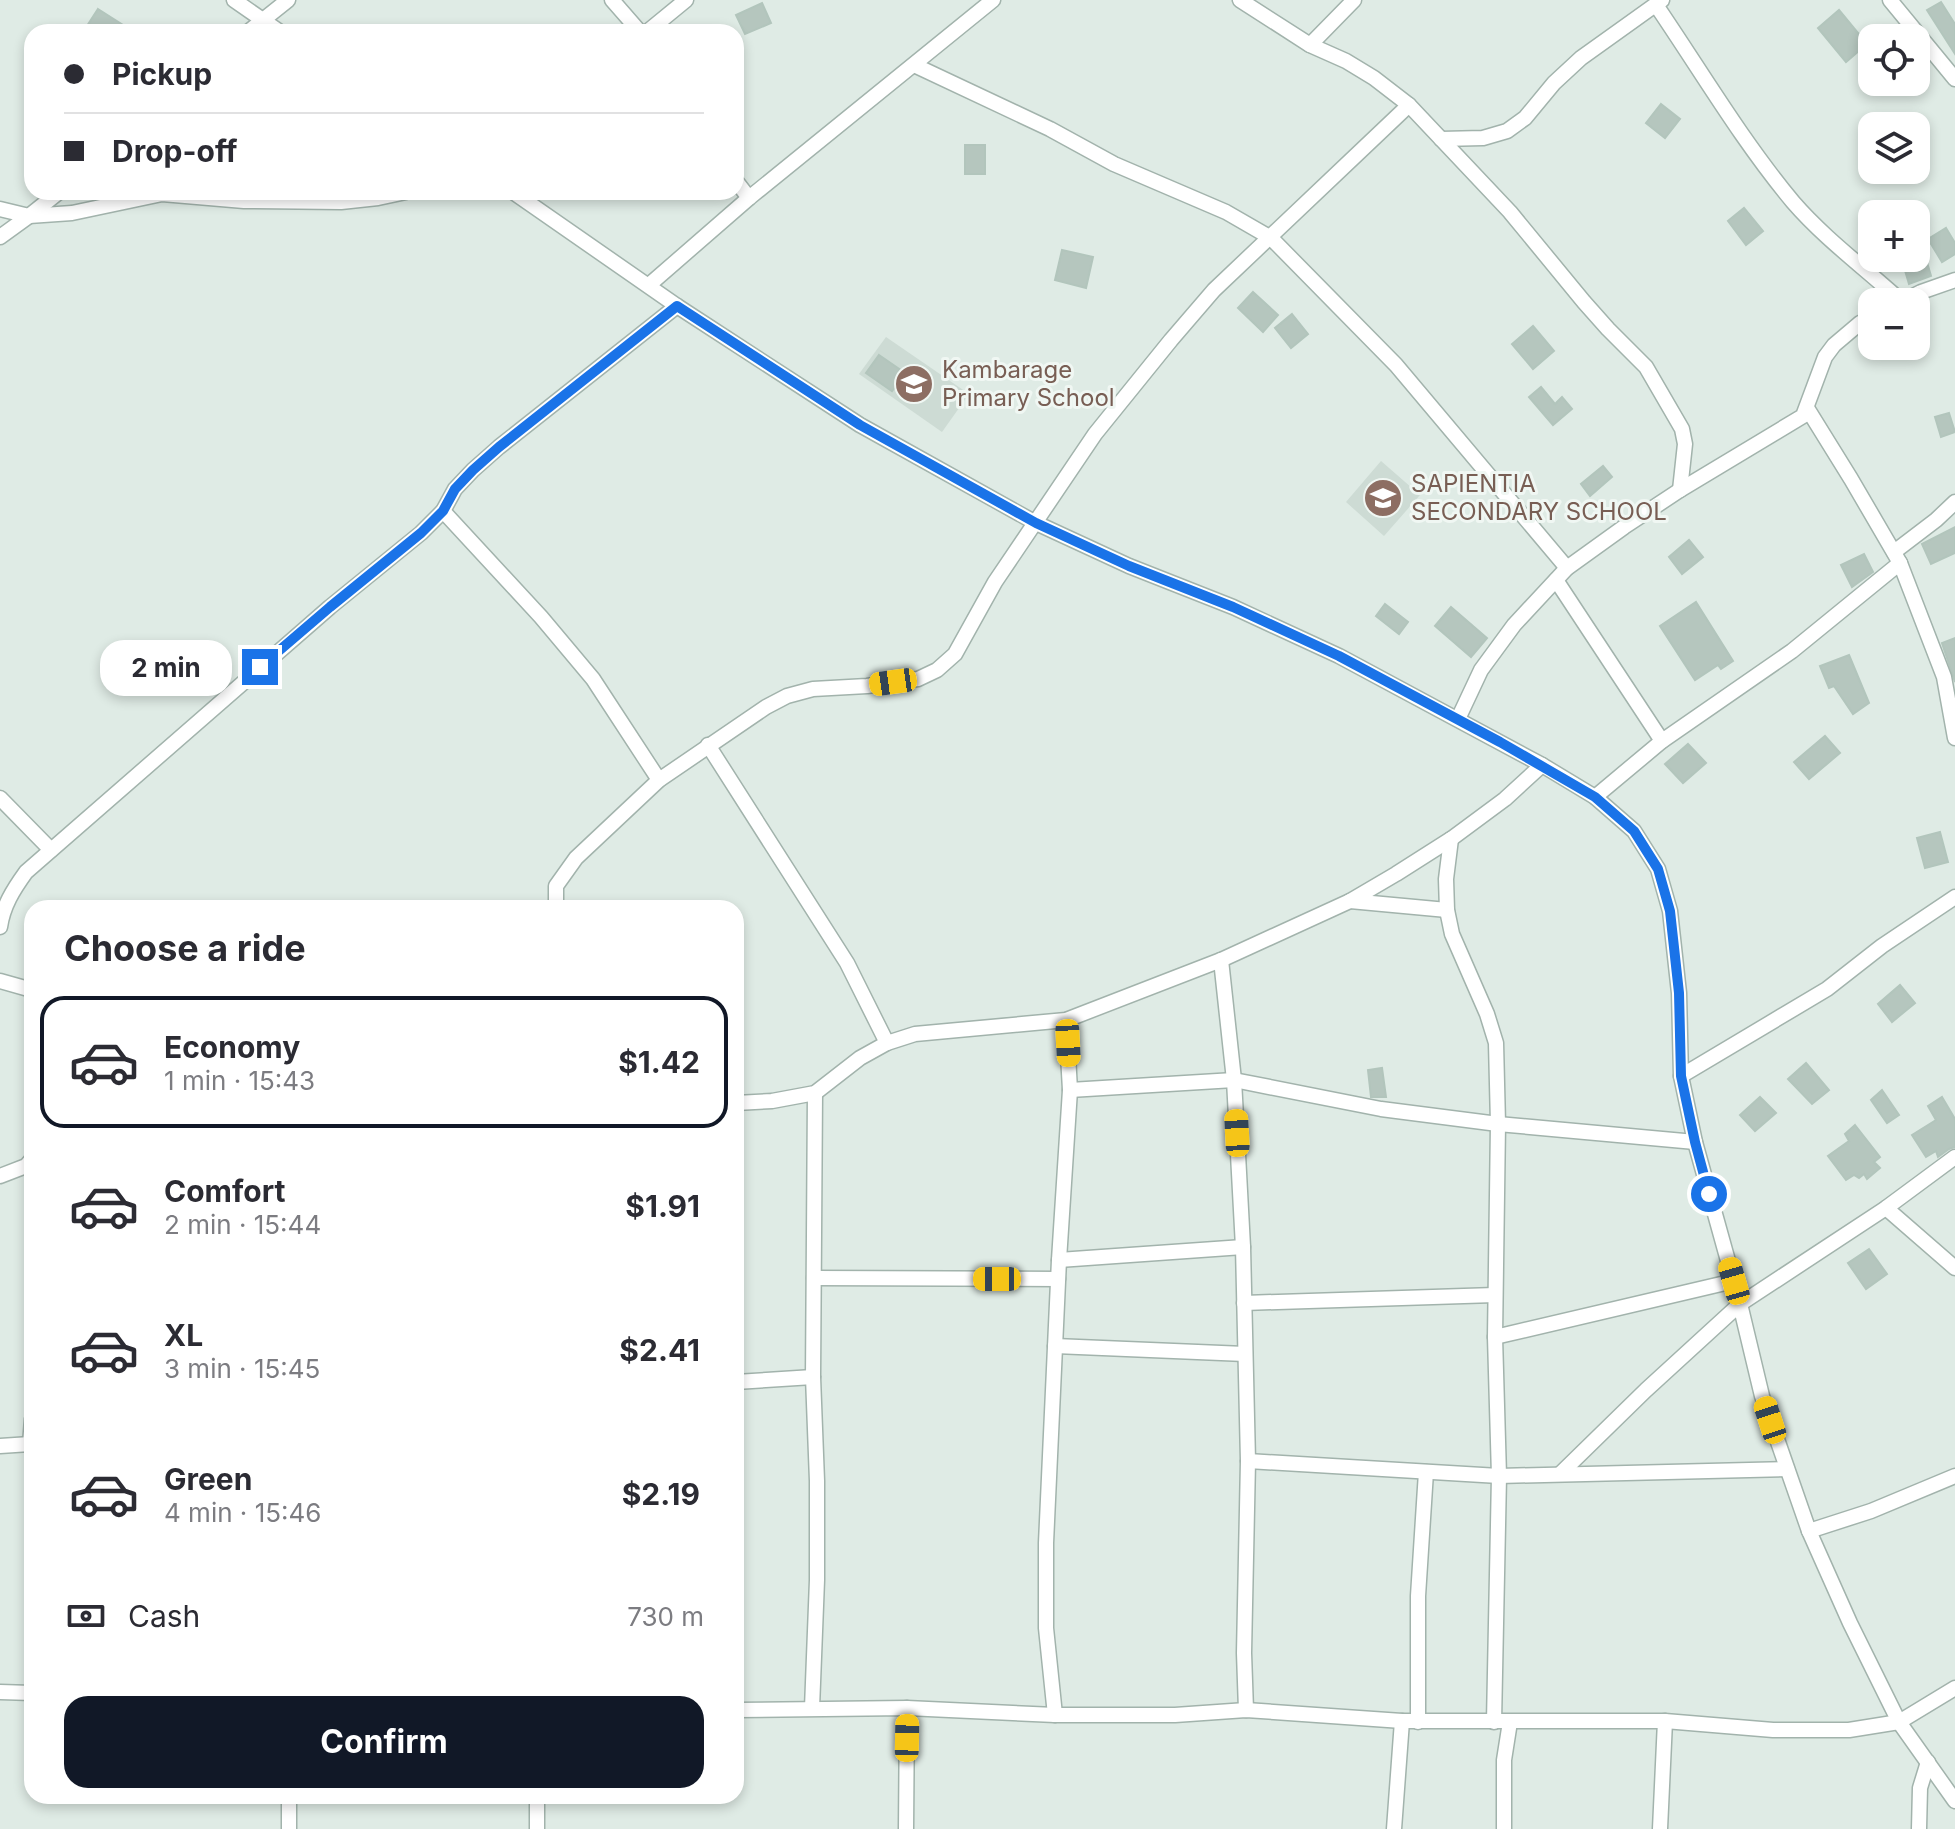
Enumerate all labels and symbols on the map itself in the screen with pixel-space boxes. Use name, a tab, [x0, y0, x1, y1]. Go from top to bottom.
place label: Kambarage Primary School	[942, 355, 1115, 412]
school or university icon: Kambarage Primary School	[893, 363, 935, 405]
place label: SAPIENTIA SECONDARY SCHOOL	[1411, 469, 1667, 526]
school or university icon: SAPIENTIA SECONDARY SCHOOL	[1362, 477, 1404, 519]
callout: 2 min	[100, 639, 232, 695]
route end	[242, 649, 278, 685]
car	[868, 667, 918, 697]
car	[1055, 1018, 1081, 1068]
car	[1224, 1108, 1250, 1158]
route start	[1691, 1176, 1727, 1212]
car	[1716, 1255, 1752, 1307]
car	[973, 1267, 1021, 1291]
car	[1751, 1393, 1789, 1447]
car	[895, 1714, 919, 1762]

